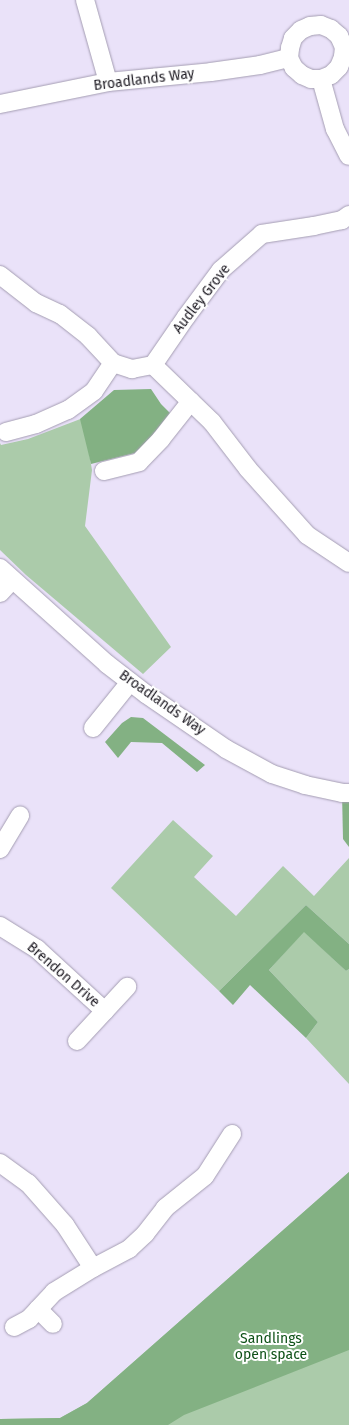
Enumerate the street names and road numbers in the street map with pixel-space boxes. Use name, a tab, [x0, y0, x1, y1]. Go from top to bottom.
street label: Broadlands Way	[93, 65, 195, 95]
street label: Audley Grove	[170, 261, 234, 337]
street label: Broadlands Way	[116, 667, 208, 739]
street label: Brendon Drive	[23, 939, 103, 1011]

